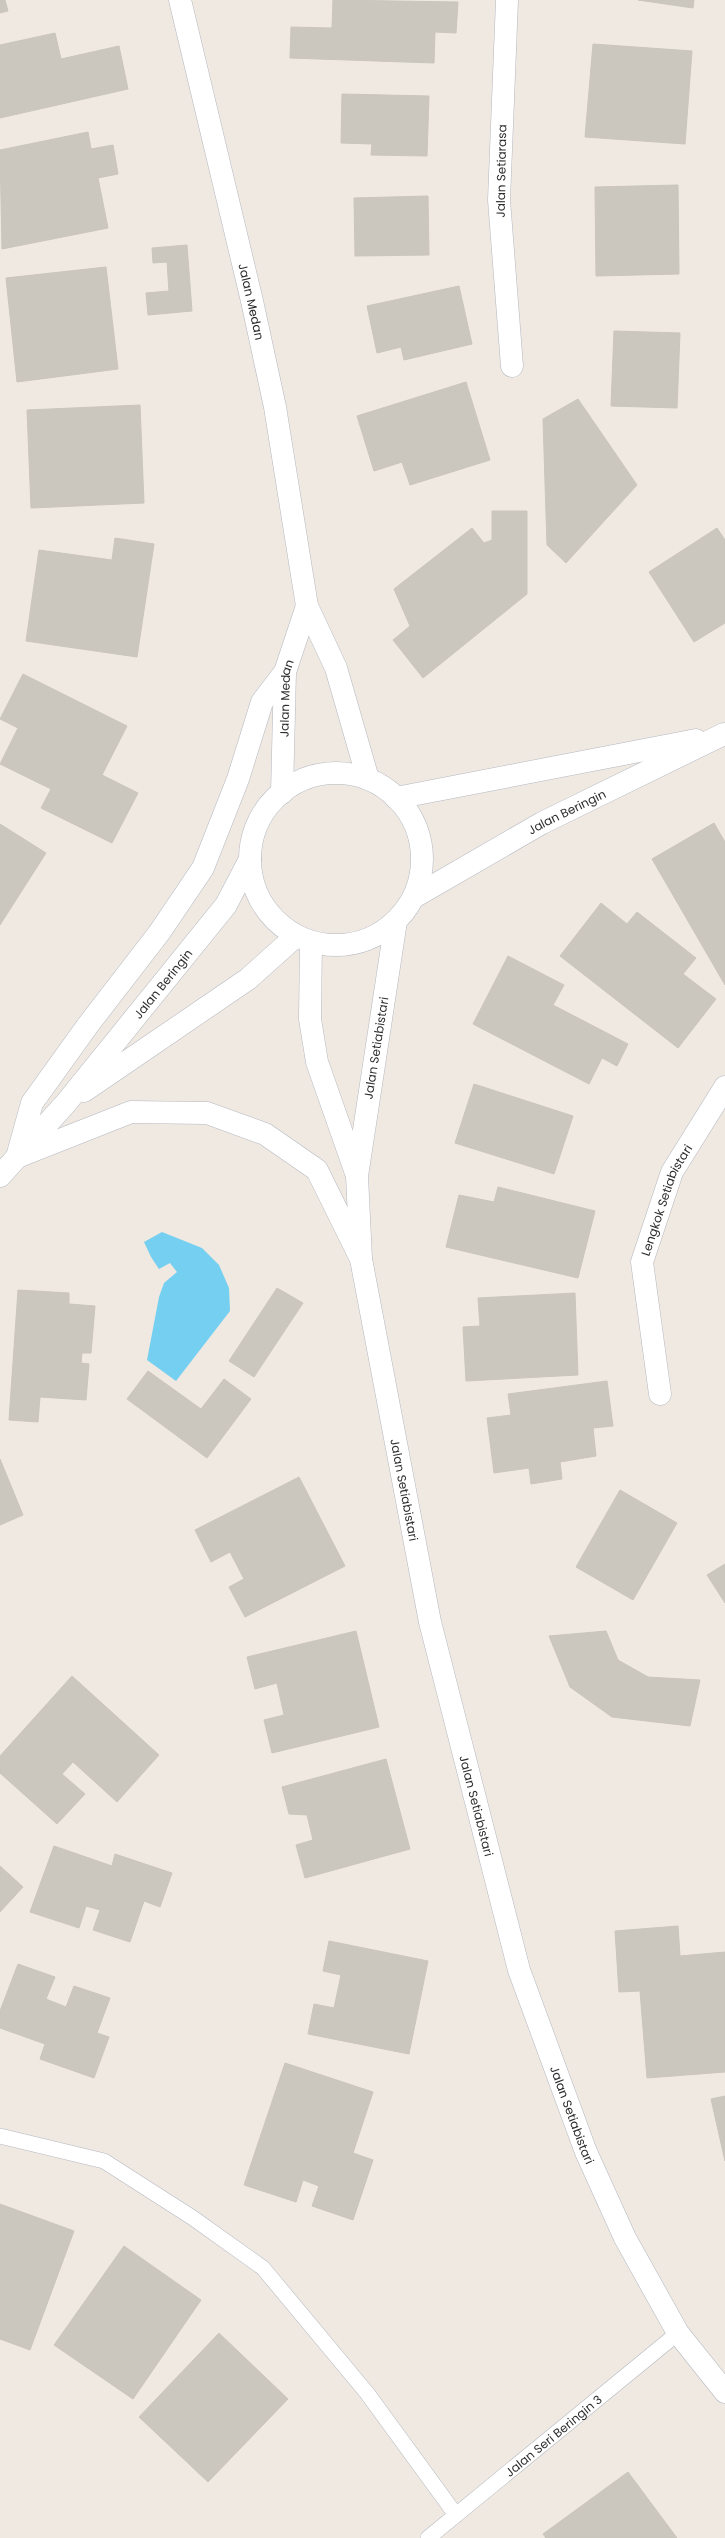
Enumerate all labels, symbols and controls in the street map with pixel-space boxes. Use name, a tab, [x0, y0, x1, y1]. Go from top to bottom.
street label: Jalan Setiarasa	[492, 124, 510, 218]
street label: Jalan Medan	[235, 261, 269, 342]
street label: Jalan Medan	[275, 657, 297, 737]
street label: Jalan Beringin	[524, 785, 608, 838]
street label: Jalan Beringin	[129, 945, 196, 1022]
street label: Jalan Setiabistari	[360, 995, 393, 1100]
street label: Lengkok Setiabistari	[636, 1141, 696, 1258]
street label: Jalan Setiabistari	[387, 1437, 423, 1542]
street label: Jalan Setiabistari	[456, 1753, 498, 1858]
street label: Jalan Setiabistari	[546, 2063, 599, 2167]
street label: Jalan Seri Beringin 3	[501, 2390, 605, 2480]

